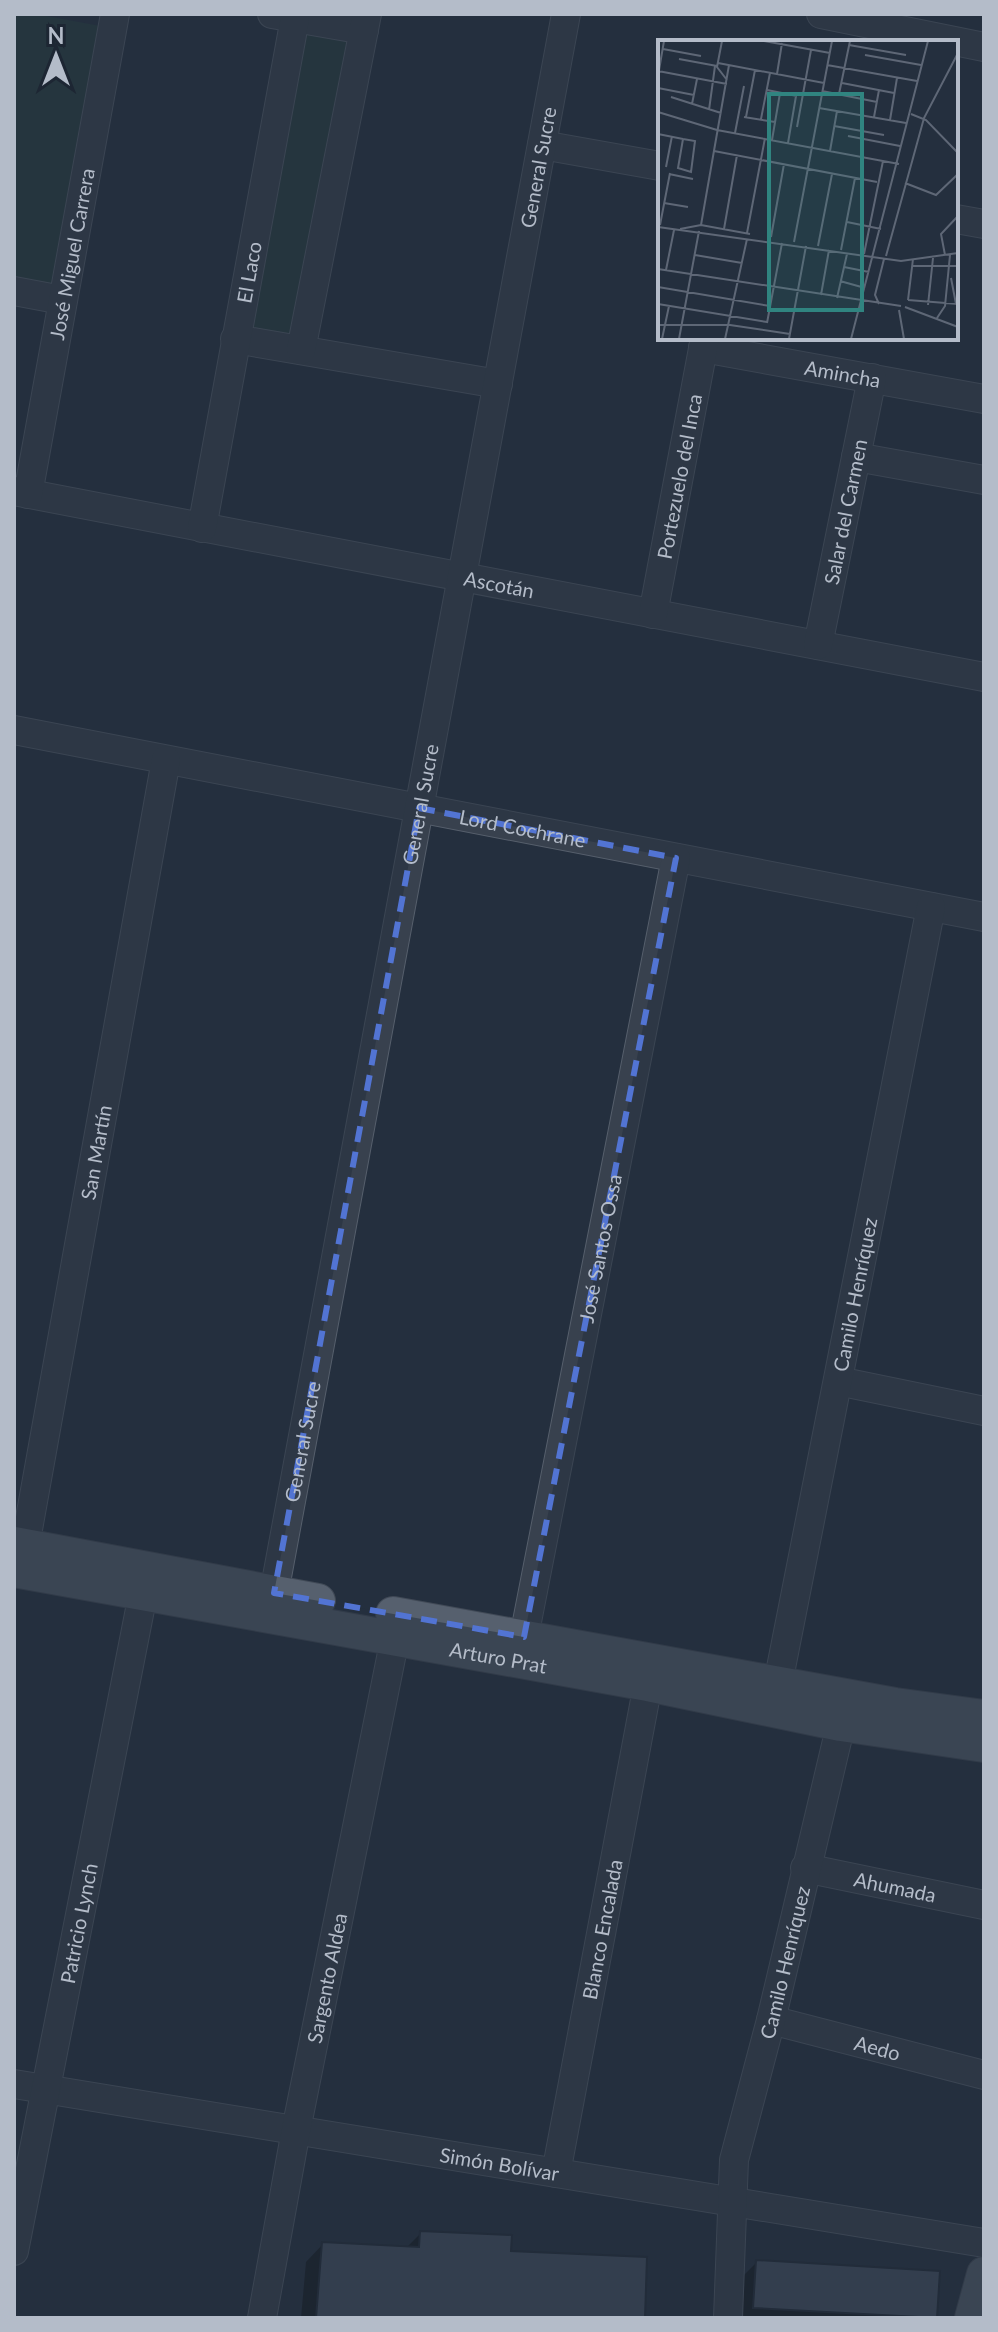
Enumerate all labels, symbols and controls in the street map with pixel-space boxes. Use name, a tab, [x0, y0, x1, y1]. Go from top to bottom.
north arrow	[16, 16, 96, 96]
text: N	[48, 22, 64, 49]
inset map	[658, 40, 958, 340]
street label: General Sucre	[515, 105, 561, 230]
street label: José Miguel Carrera	[44, 166, 99, 342]
street label: El Laco	[231, 239, 266, 305]
street label: Amincha	[803, 355, 883, 392]
street label: Portezuelo del Inca	[652, 392, 706, 561]
street label: Salar del Carmen	[819, 437, 871, 587]
street label: Ascotán	[462, 566, 536, 603]
street label: General Sucre	[397, 742, 443, 867]
street label: Lord Cochrane	[457, 804, 588, 852]
street label: San Martín	[75, 1103, 116, 1202]
street label: José Santos Ossa	[574, 1172, 626, 1325]
street label: Camilo Henríquez	[828, 1215, 882, 1374]
street label: General Sucre	[279, 1379, 325, 1504]
street label: Arturo Prat	[448, 1637, 549, 1678]
street label: Blanco Encalada	[577, 1857, 627, 2001]
street label: Patricio Lynch	[55, 1861, 102, 1986]
street label: Ahumada	[852, 1866, 938, 1907]
street label: Camilo Henríquez	[754, 1884, 814, 2042]
street label: Sargento Aldea	[302, 1911, 351, 2045]
street label: Aedo	[852, 2030, 903, 2065]
street label: Simón Bolívar	[438, 2142, 562, 2185]

